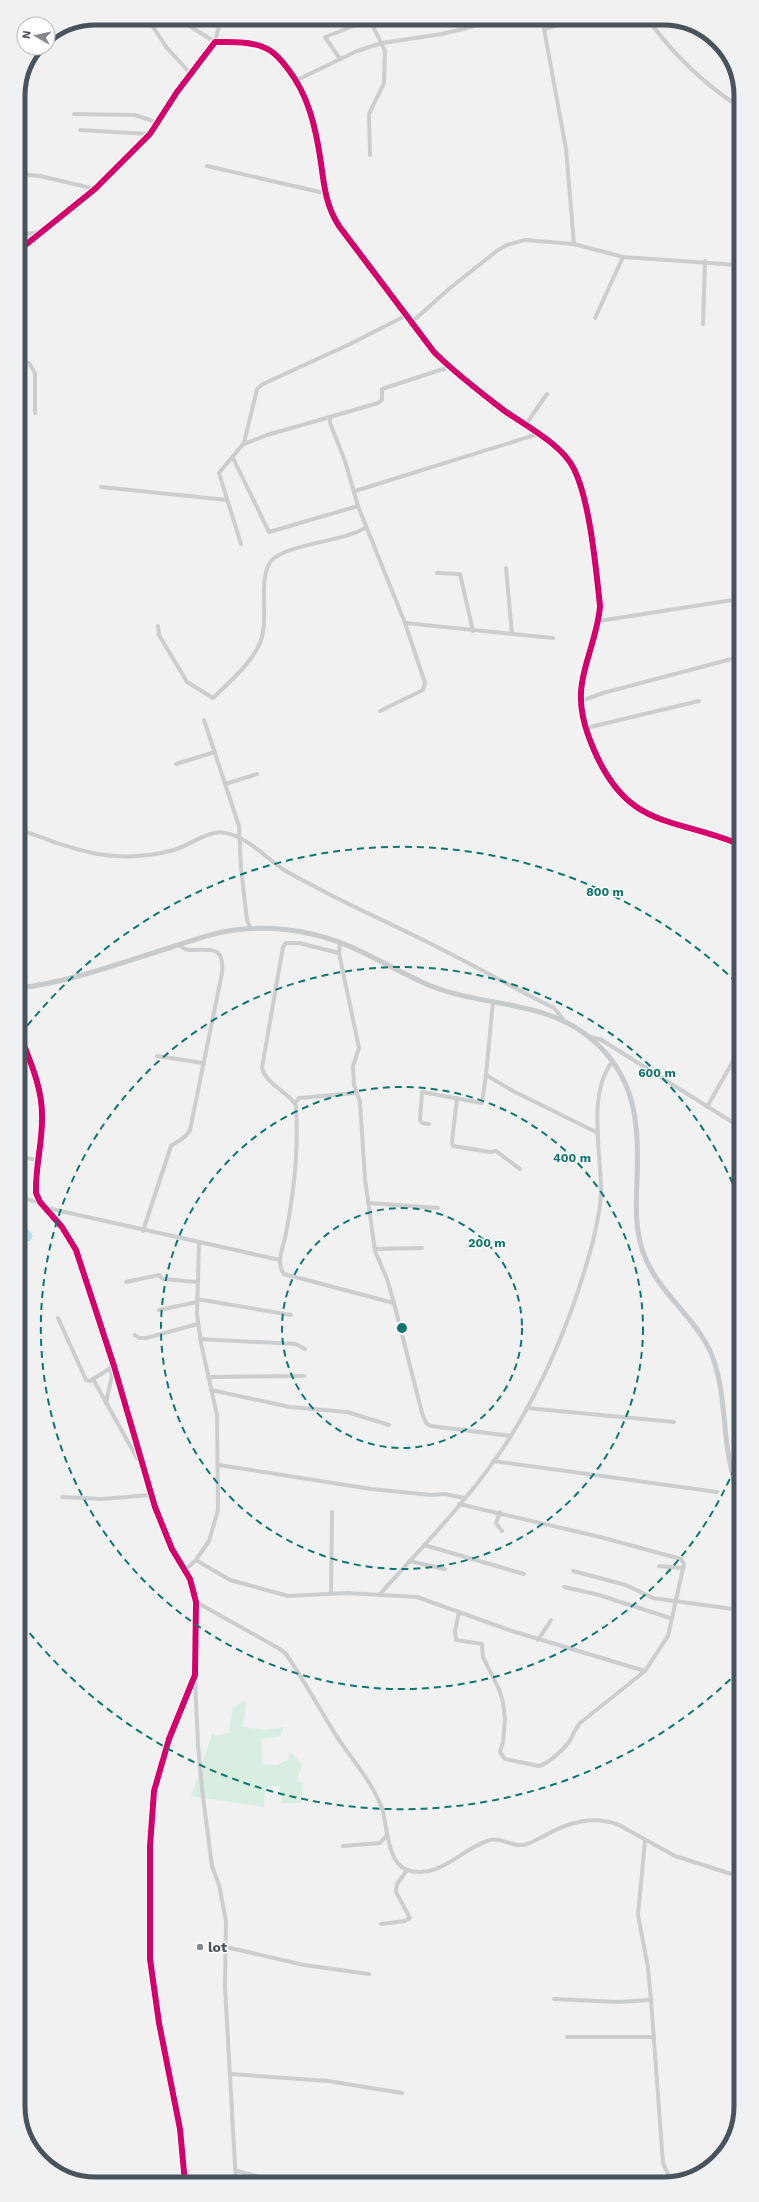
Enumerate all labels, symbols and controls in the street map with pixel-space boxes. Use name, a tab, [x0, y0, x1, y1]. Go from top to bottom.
north arrow	[16, 16, 56, 56]
text: N	[20, 30, 34, 40]
text: 800 m	[586, 885, 624, 899]
text: 600 m	[638, 1066, 676, 1080]
text: 400 m	[553, 1151, 591, 1165]
text: 200 m	[468, 1236, 506, 1250]
centre of rings	[395, 1321, 409, 1335]
place label: lot	[208, 1939, 227, 1955]
marker: lot	[195, 1942, 205, 1952]

